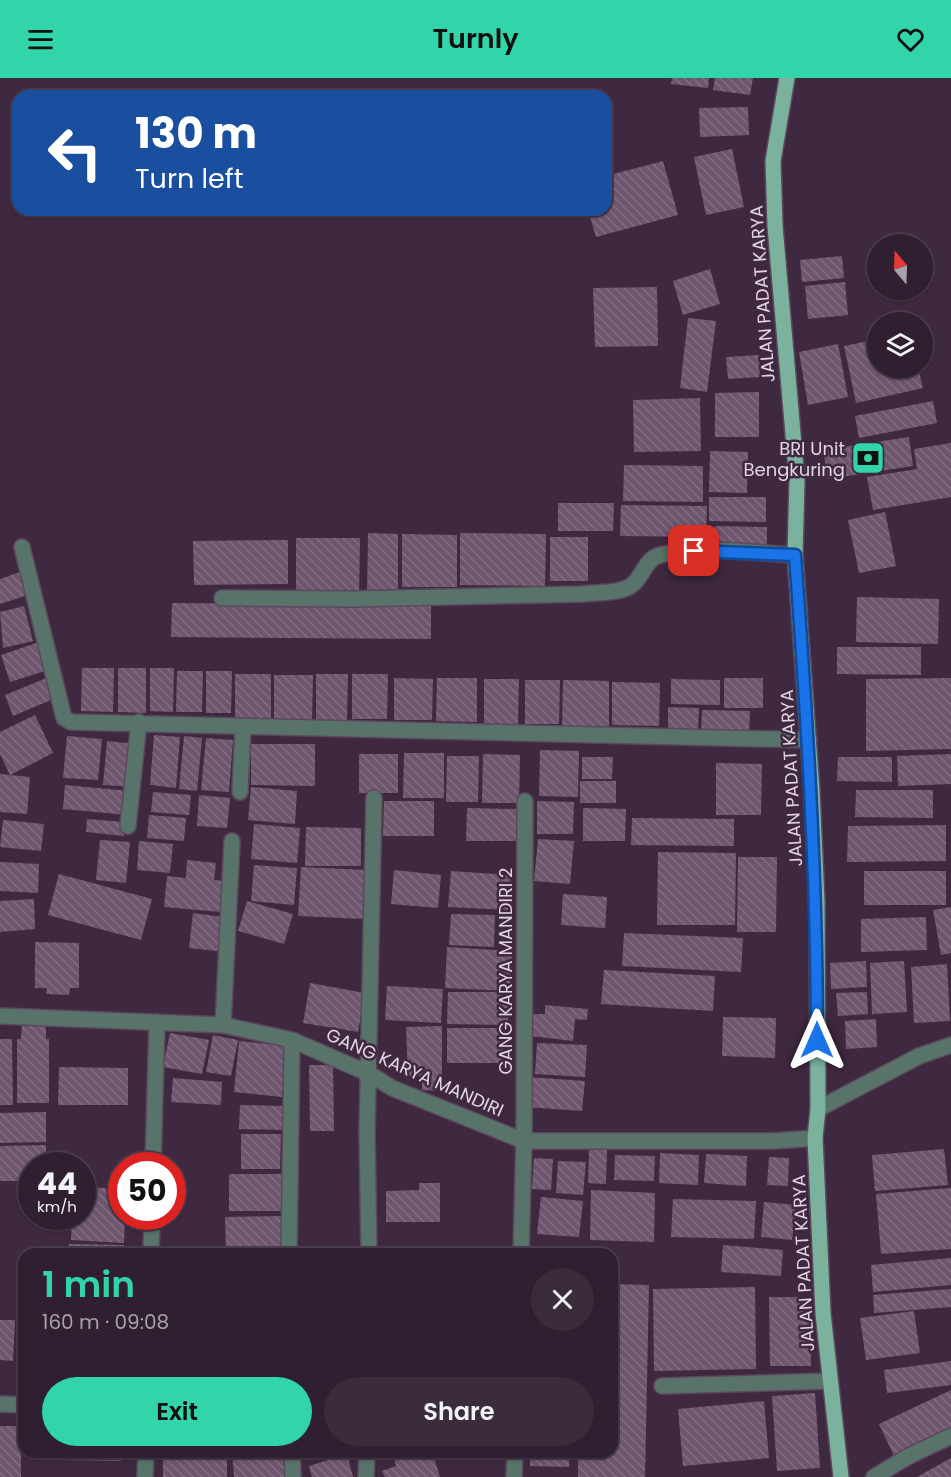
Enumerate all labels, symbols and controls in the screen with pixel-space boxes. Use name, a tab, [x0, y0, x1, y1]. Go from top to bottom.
text: Turnly	[432, 20, 519, 57]
icon: menu	[24, 23, 57, 56]
icon: heart	[894, 23, 927, 56]
text: 130 m	[135, 104, 257, 163]
icon: left	[36, 114, 114, 192]
text: Turn left	[135, 160, 244, 197]
street label: JALAN PADAT KARYA	[743, 205, 781, 383]
north arrow	[867, 234, 933, 300]
map controls	[867, 234, 933, 378]
button: layers	[867, 312, 933, 378]
place label: BRI Unit Bengkuring	[743, 436, 845, 482]
bank icon: BRI Unit Bengkuring	[850, 440, 886, 476]
pin	[668, 525, 719, 576]
icon: arrive	[677, 534, 710, 567]
street label: JALAN PADAT KARYA	[774, 689, 808, 867]
street label: GANG KARYA MANDIRI 2	[493, 868, 518, 1074]
position arrow	[785, 1008, 849, 1072]
street label: GANG KARYA MANDIRI	[322, 1022, 508, 1122]
speed limit sign: 50	[108, 1152, 186, 1230]
text: 44	[37, 1162, 77, 1205]
street label: JALAN PADAT KARYA	[786, 1174, 820, 1352]
text: km/h	[37, 1196, 77, 1217]
text: 1 min	[42, 1259, 135, 1310]
button: close	[531, 1268, 594, 1331]
text: 160 m · 09:08	[42, 1308, 169, 1336]
button: Exit	[42, 1377, 312, 1446]
button: Share	[324, 1377, 594, 1446]

